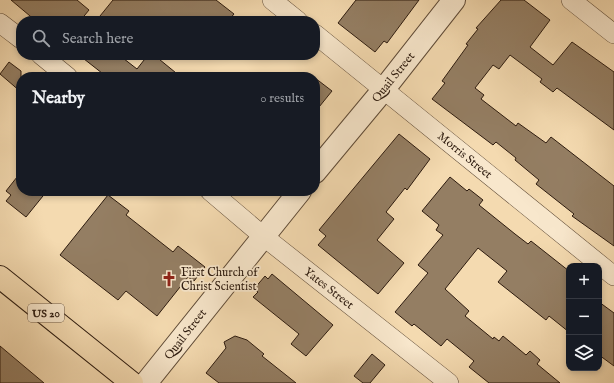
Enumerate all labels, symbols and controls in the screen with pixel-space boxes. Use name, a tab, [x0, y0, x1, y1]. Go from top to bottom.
search box	[16, 16, 320, 60]
icon: search	[30, 27, 52, 49]
text: Search here	[62, 29, 133, 48]
street label: Quail Street	[369, 49, 418, 105]
text: Nearby	[32, 88, 85, 109]
text: 0 results	[260, 90, 304, 107]
street label: Morris Street	[434, 129, 495, 182]
map controls	[566, 263, 602, 371]
button: +	[566, 263, 602, 299]
street label: Yates Street	[301, 264, 357, 313]
place label: First Church of Christ Scientist	[181, 265, 260, 294]
church icon: First Church of Christ Scientist	[160, 270, 178, 288]
button: −	[566, 299, 602, 335]
road number: US 20	[28, 304, 64, 322]
street label: Quail Street	[161, 306, 210, 363]
button: layers	[566, 335, 602, 371]

